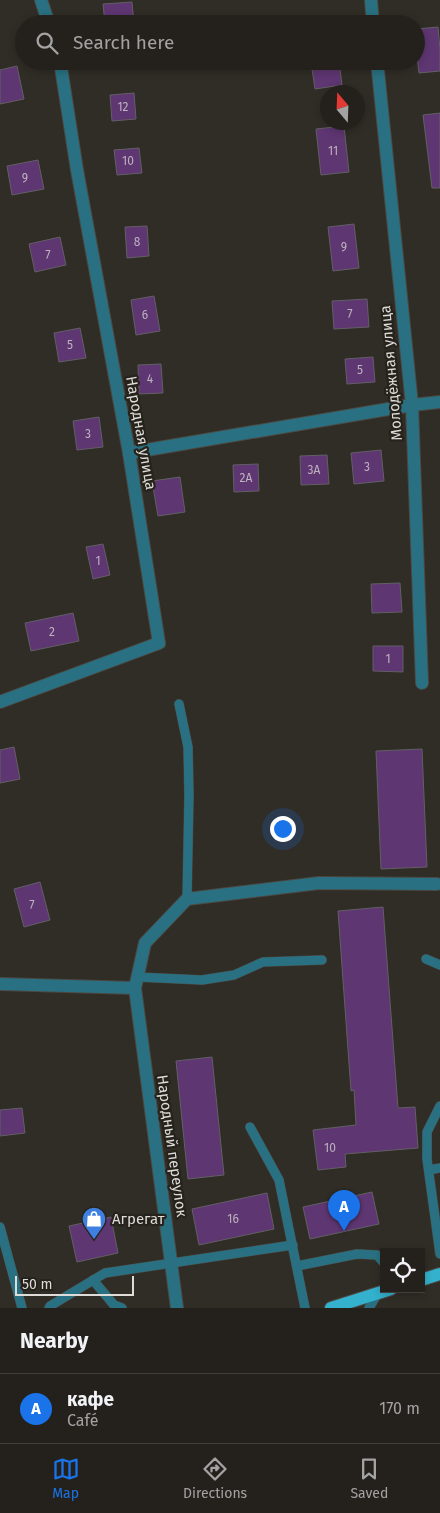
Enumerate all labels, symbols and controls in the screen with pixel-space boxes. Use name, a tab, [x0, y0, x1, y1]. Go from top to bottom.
search box	[15, 15, 425, 70]
icon: search	[33, 29, 61, 57]
text: Search here	[73, 31, 174, 54]
north arrow	[320, 85, 365, 130]
house number: 12	[117, 100, 129, 114]
house number: 11	[328, 144, 338, 158]
house number: 10	[122, 154, 134, 168]
house number: 9	[22, 171, 28, 185]
house number: 8	[134, 235, 141, 249]
house number: 9	[341, 240, 347, 254]
house number: 7	[45, 248, 51, 262]
street label: Молодёжная улица	[376, 305, 406, 441]
house number: 7	[347, 307, 353, 321]
house number: 6	[142, 308, 148, 322]
house number: 5	[67, 338, 73, 352]
house number: 5	[357, 363, 363, 377]
house number: 4	[147, 372, 154, 386]
street label: Народная улица	[122, 375, 160, 491]
house number: 3	[85, 427, 91, 441]
house number: 3	[364, 460, 370, 474]
house number: 3А	[308, 463, 321, 477]
house number: 2А	[240, 471, 253, 485]
house number: 1	[95, 554, 101, 568]
house number: 2	[49, 625, 55, 639]
house number: 1	[385, 652, 391, 666]
your location	[270, 816, 296, 842]
house number: 7	[29, 898, 35, 912]
street label: Народный переулок	[153, 1074, 191, 1219]
house number: 10	[324, 1141, 336, 1155]
pin: A	[328, 1190, 360, 1231]
shop icon: Агрегат	[81, 1206, 107, 1240]
place label: Агрегат	[112, 1210, 165, 1228]
house number: 16	[227, 1212, 239, 1226]
map controls	[380, 1248, 425, 1293]
button: locate	[380, 1248, 425, 1293]
scale bar	[15, 1273, 134, 1296]
text: 50 m	[22, 1276, 53, 1293]
text: Nearby	[20, 1328, 88, 1354]
text: кафе	[67, 1388, 114, 1411]
text: A	[31, 1399, 41, 1418]
text: 170 m	[379, 1399, 420, 1418]
text: Café	[67, 1411, 98, 1430]
tab: Map	[52, 1455, 80, 1502]
tab: Directions	[183, 1455, 247, 1502]
tab: Saved	[350, 1455, 388, 1502]

